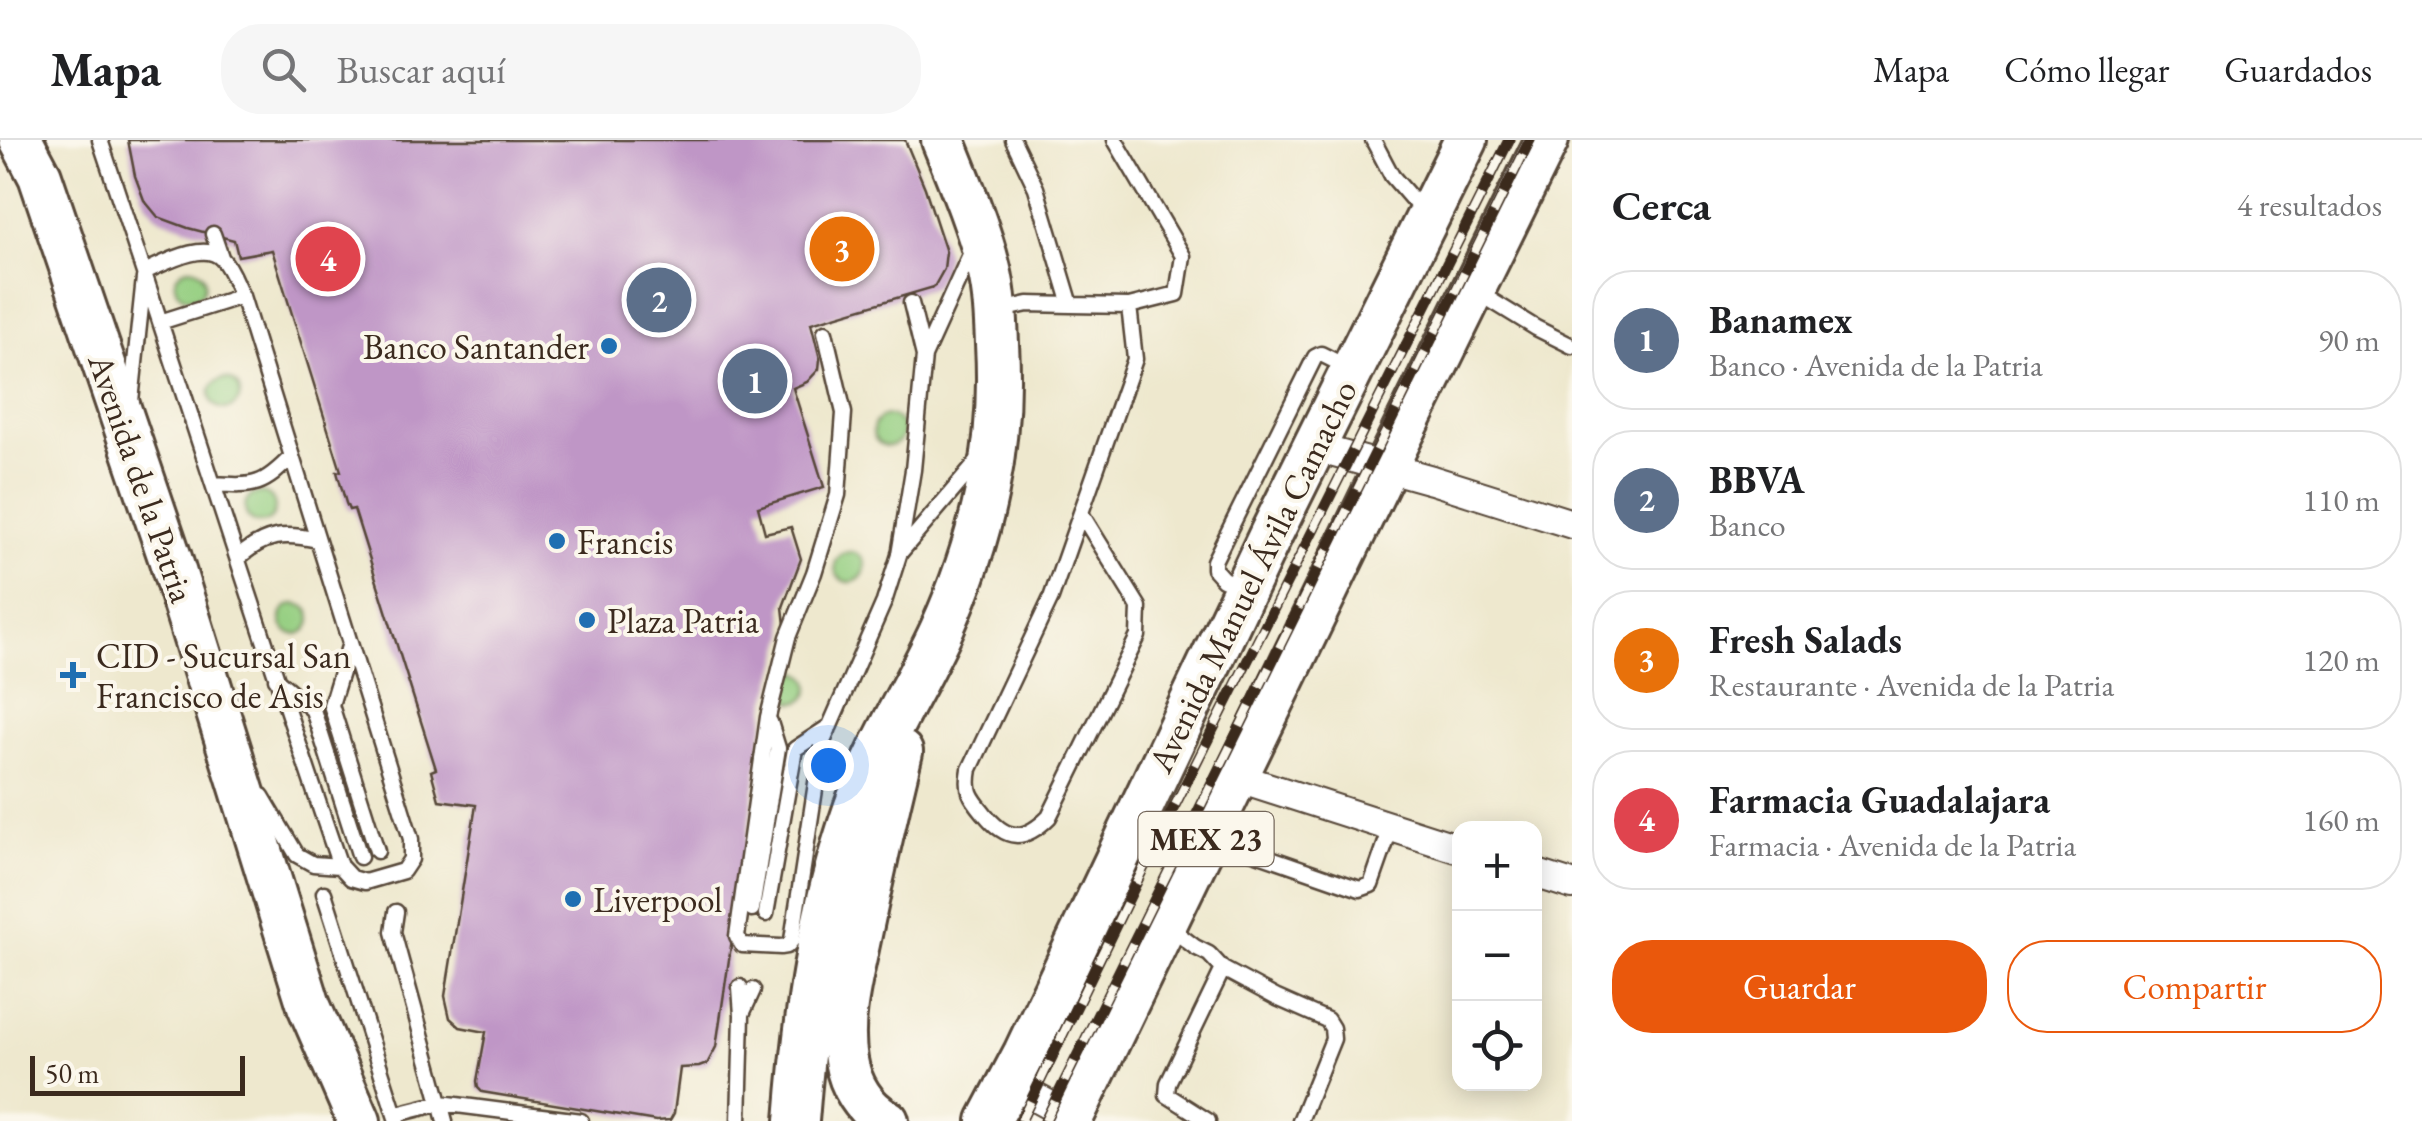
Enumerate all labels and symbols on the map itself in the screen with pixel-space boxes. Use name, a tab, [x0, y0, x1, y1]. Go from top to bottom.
pin: 3	[810, 212, 874, 286]
pin: 4	[296, 222, 360, 296]
pin: 2	[626, 262, 692, 338]
place label: Banco Santander	[363, 324, 589, 369]
marker: Banco Santander	[598, 335, 620, 357]
pin: 1	[722, 344, 788, 418]
street label: Avenida de la Patria	[78, 347, 206, 608]
street label: Avenida Manuel Ávila Camacho	[1137, 372, 1367, 780]
place label: Francis	[577, 519, 673, 564]
marker: Francis	[546, 530, 568, 552]
place label: Plaza Patria	[607, 598, 759, 643]
marker: Plaza Patria	[576, 609, 598, 631]
place label: CID - Sucursal San Francisco de Asis	[96, 633, 351, 718]
marker: CID - Sucursal San Francisco de Asis	[60, 662, 86, 688]
your location	[803, 740, 854, 791]
road number: MEX 23	[1138, 812, 1274, 866]
place label: Liverpool	[593, 877, 723, 922]
marker: Liverpool	[562, 888, 584, 910]
scale bar	[30, 1051, 245, 1096]

